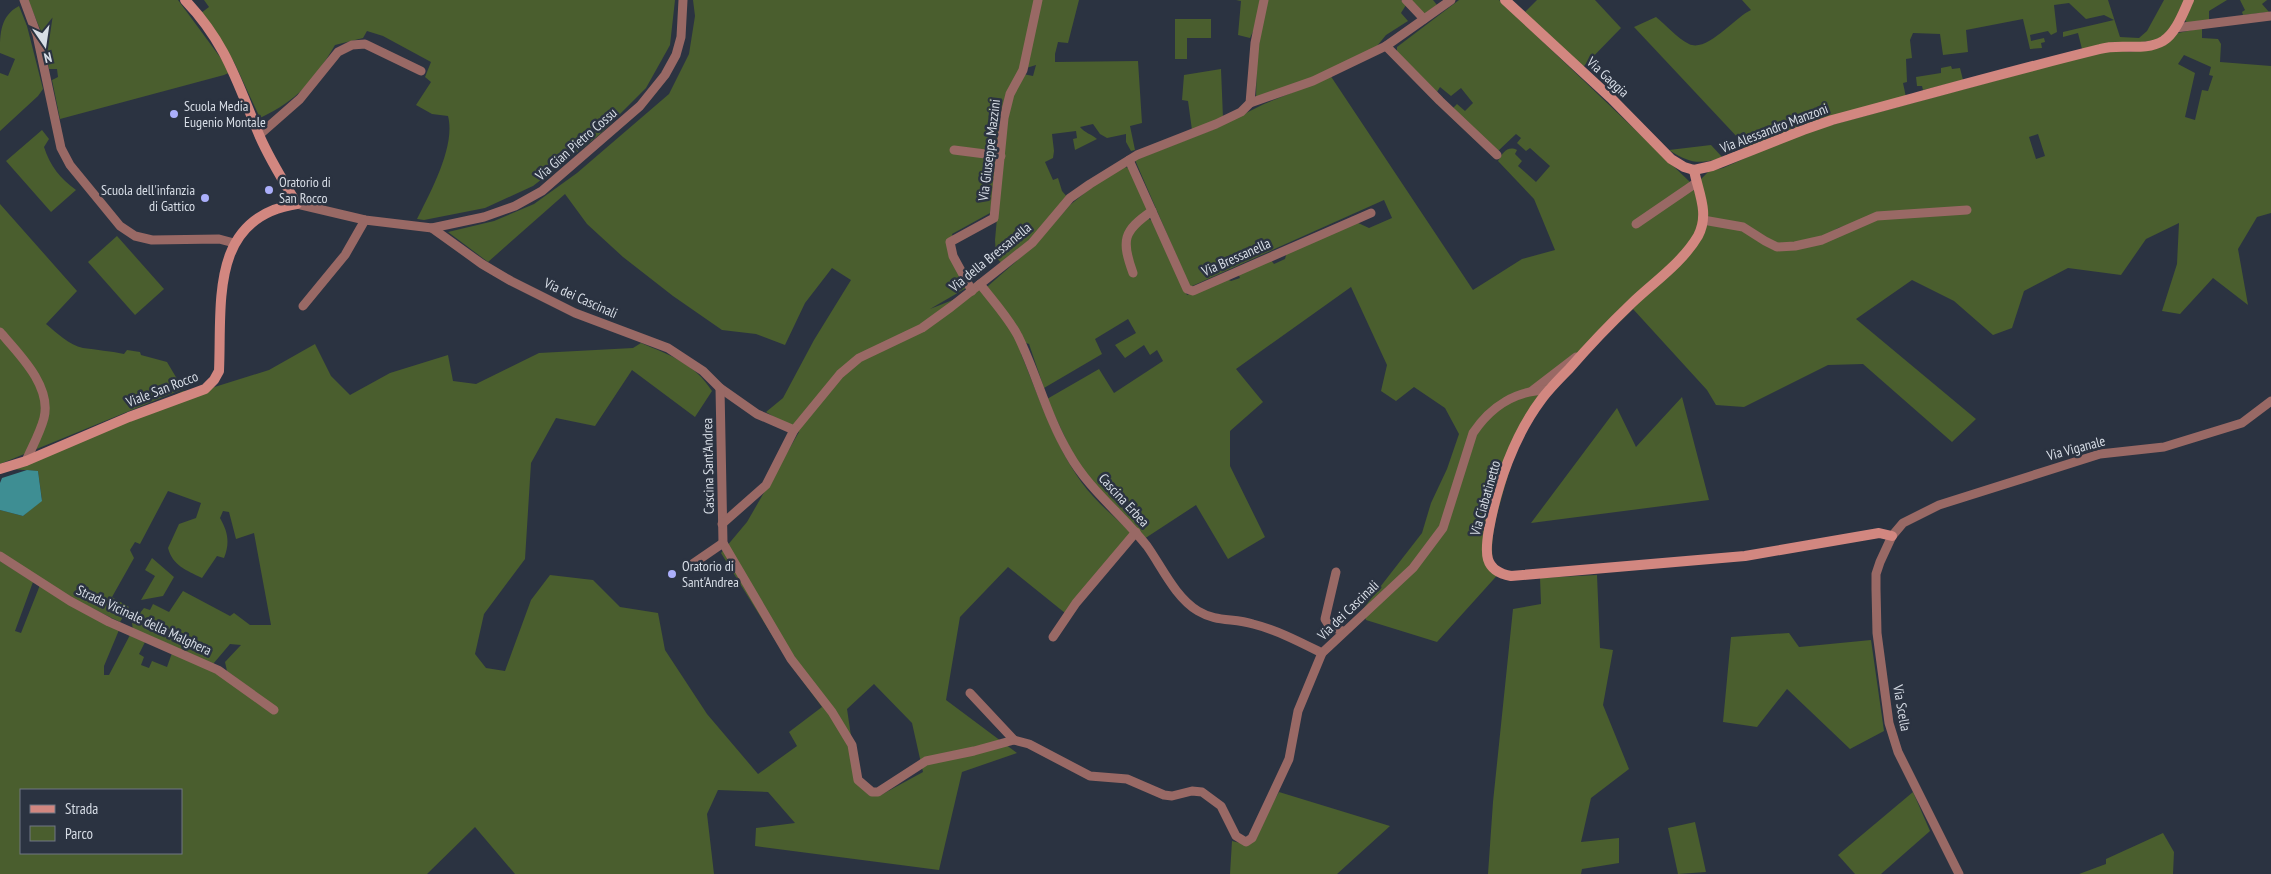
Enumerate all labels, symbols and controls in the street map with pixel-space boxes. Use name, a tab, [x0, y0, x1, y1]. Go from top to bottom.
north arrow	[20, 20, 70, 70]
text: N	[42, 48, 54, 67]
street label: Via Gaggia	[1582, 52, 1633, 101]
place label: Scuola Media Eugenio Montale	[184, 97, 266, 131]
street label: Via Giuseppe Mazzini	[974, 98, 1004, 203]
street label: Via Alessandro Manzoni	[1716, 99, 1831, 157]
street label: Via Gian Pietro Cossu	[531, 104, 620, 185]
marker: Scuola Media Eugenio Montale	[168, 108, 180, 120]
place label: Oratorio di San Rocco	[279, 173, 331, 207]
place label: Scuola dell'infanzia di Gattico	[101, 181, 195, 215]
marker: Oratorio di San Rocco	[263, 184, 275, 196]
marker: Scuola dell'infanzia di Gattico	[199, 192, 211, 204]
street label: Via della Bressanella	[945, 218, 1035, 296]
street label: Via Bressanella	[1198, 234, 1273, 281]
street label: Via dei Cascinali	[541, 273, 621, 322]
street label: Viale San Rocco	[123, 367, 201, 411]
street label: Cascina Sant'Andrea	[698, 418, 718, 514]
street label: Via Viganale	[2044, 432, 2107, 465]
street label: Via Ciabatinetto	[1465, 458, 1504, 539]
street label: Cascina Erbea	[1095, 470, 1153, 530]
place label: Oratorio di Sant'Andrea	[682, 557, 739, 591]
marker: Oratorio di Sant'Andrea	[666, 568, 678, 580]
street label: Via dei Cascinali	[1313, 576, 1383, 644]
street label: Strada Vicinale della Malghera	[74, 581, 214, 659]
street label: Via Scella	[1889, 682, 1915, 733]
legend	[20, 789, 182, 854]
text: Strada	[65, 799, 98, 818]
text: Parco	[65, 824, 93, 843]

